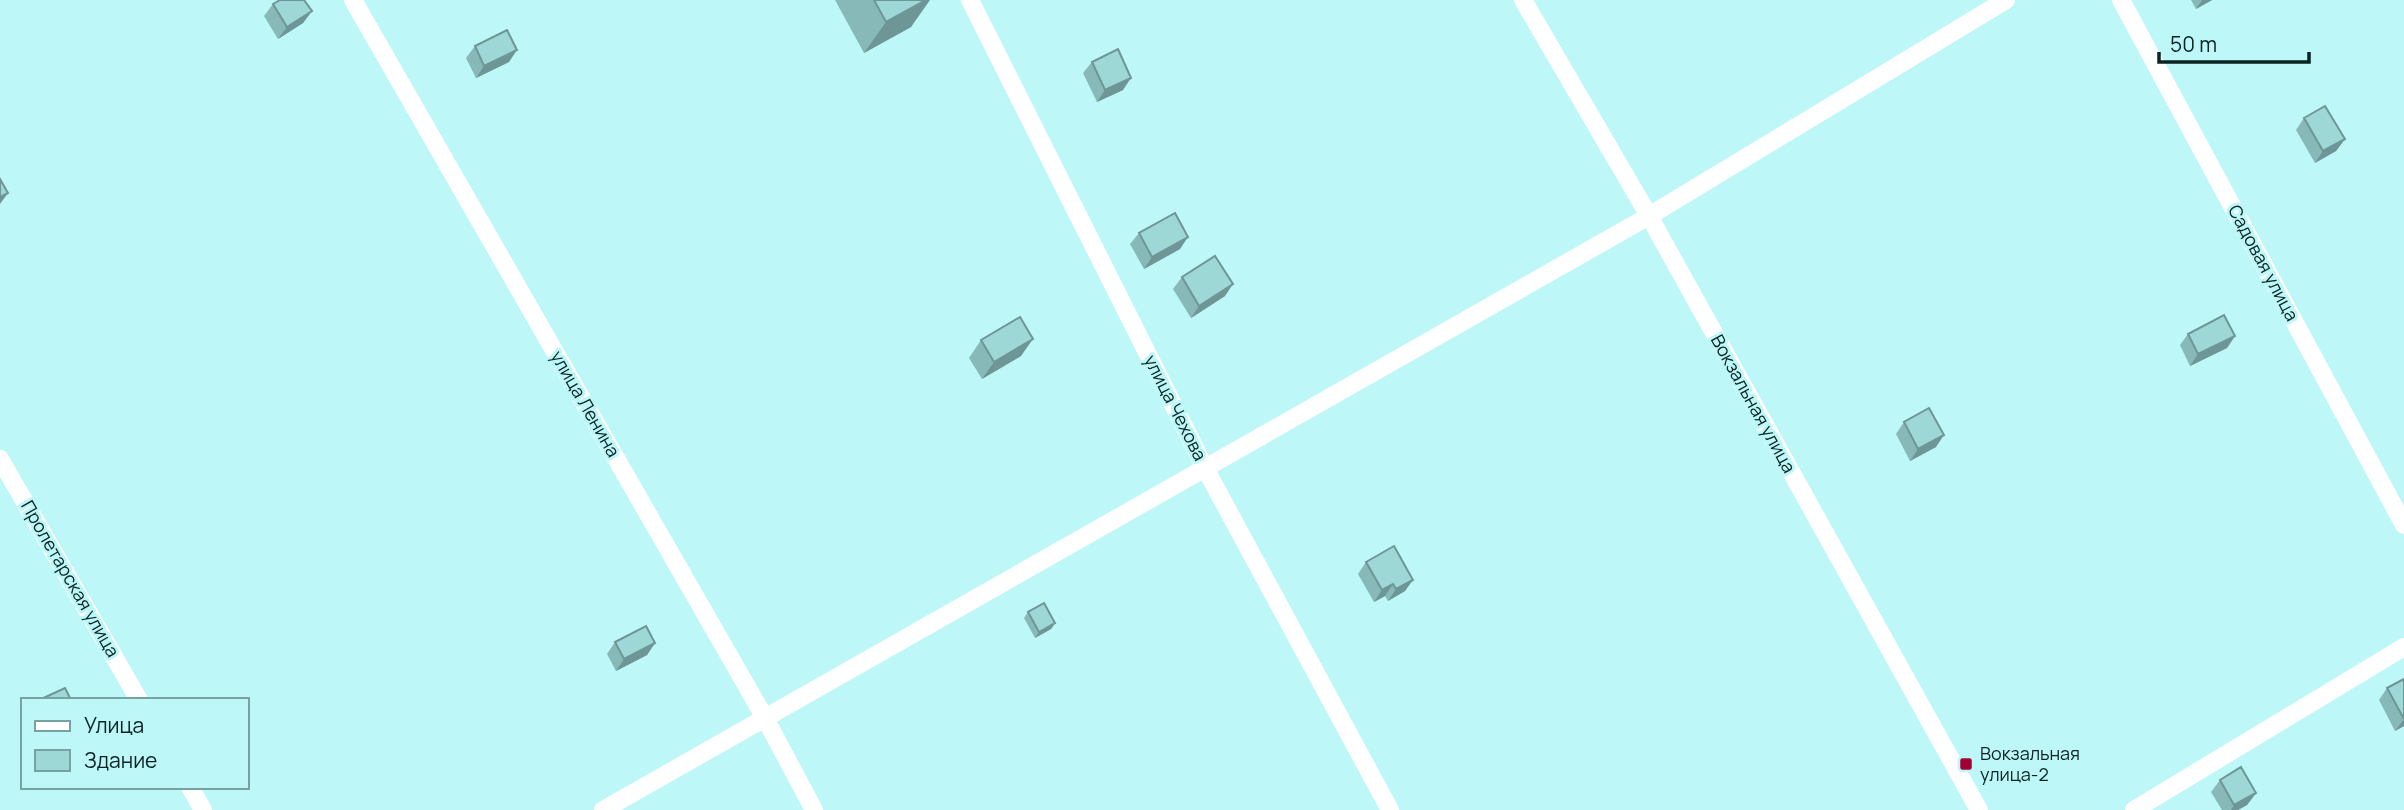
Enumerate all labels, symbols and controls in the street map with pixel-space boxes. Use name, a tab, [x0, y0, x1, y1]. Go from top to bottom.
scale bar	[2159, 21, 2310, 65]
text: 50 m	[2170, 30, 2217, 58]
street label: Садовая улица	[2223, 200, 2305, 325]
street label: Вокзальная улица	[1706, 330, 1802, 477]
street label: улица Ленина	[546, 346, 626, 461]
street label: улица Чехова	[1139, 351, 1213, 465]
street label: Пролетарская улица	[16, 496, 126, 661]
legend	[21, 698, 248, 789]
text: Улица	[84, 711, 144, 739]
place label: Вокзальная улица-2	[1980, 741, 2080, 786]
text: Здание	[84, 746, 157, 774]
marker: Вокзальная улица-2	[1958, 756, 1974, 772]

